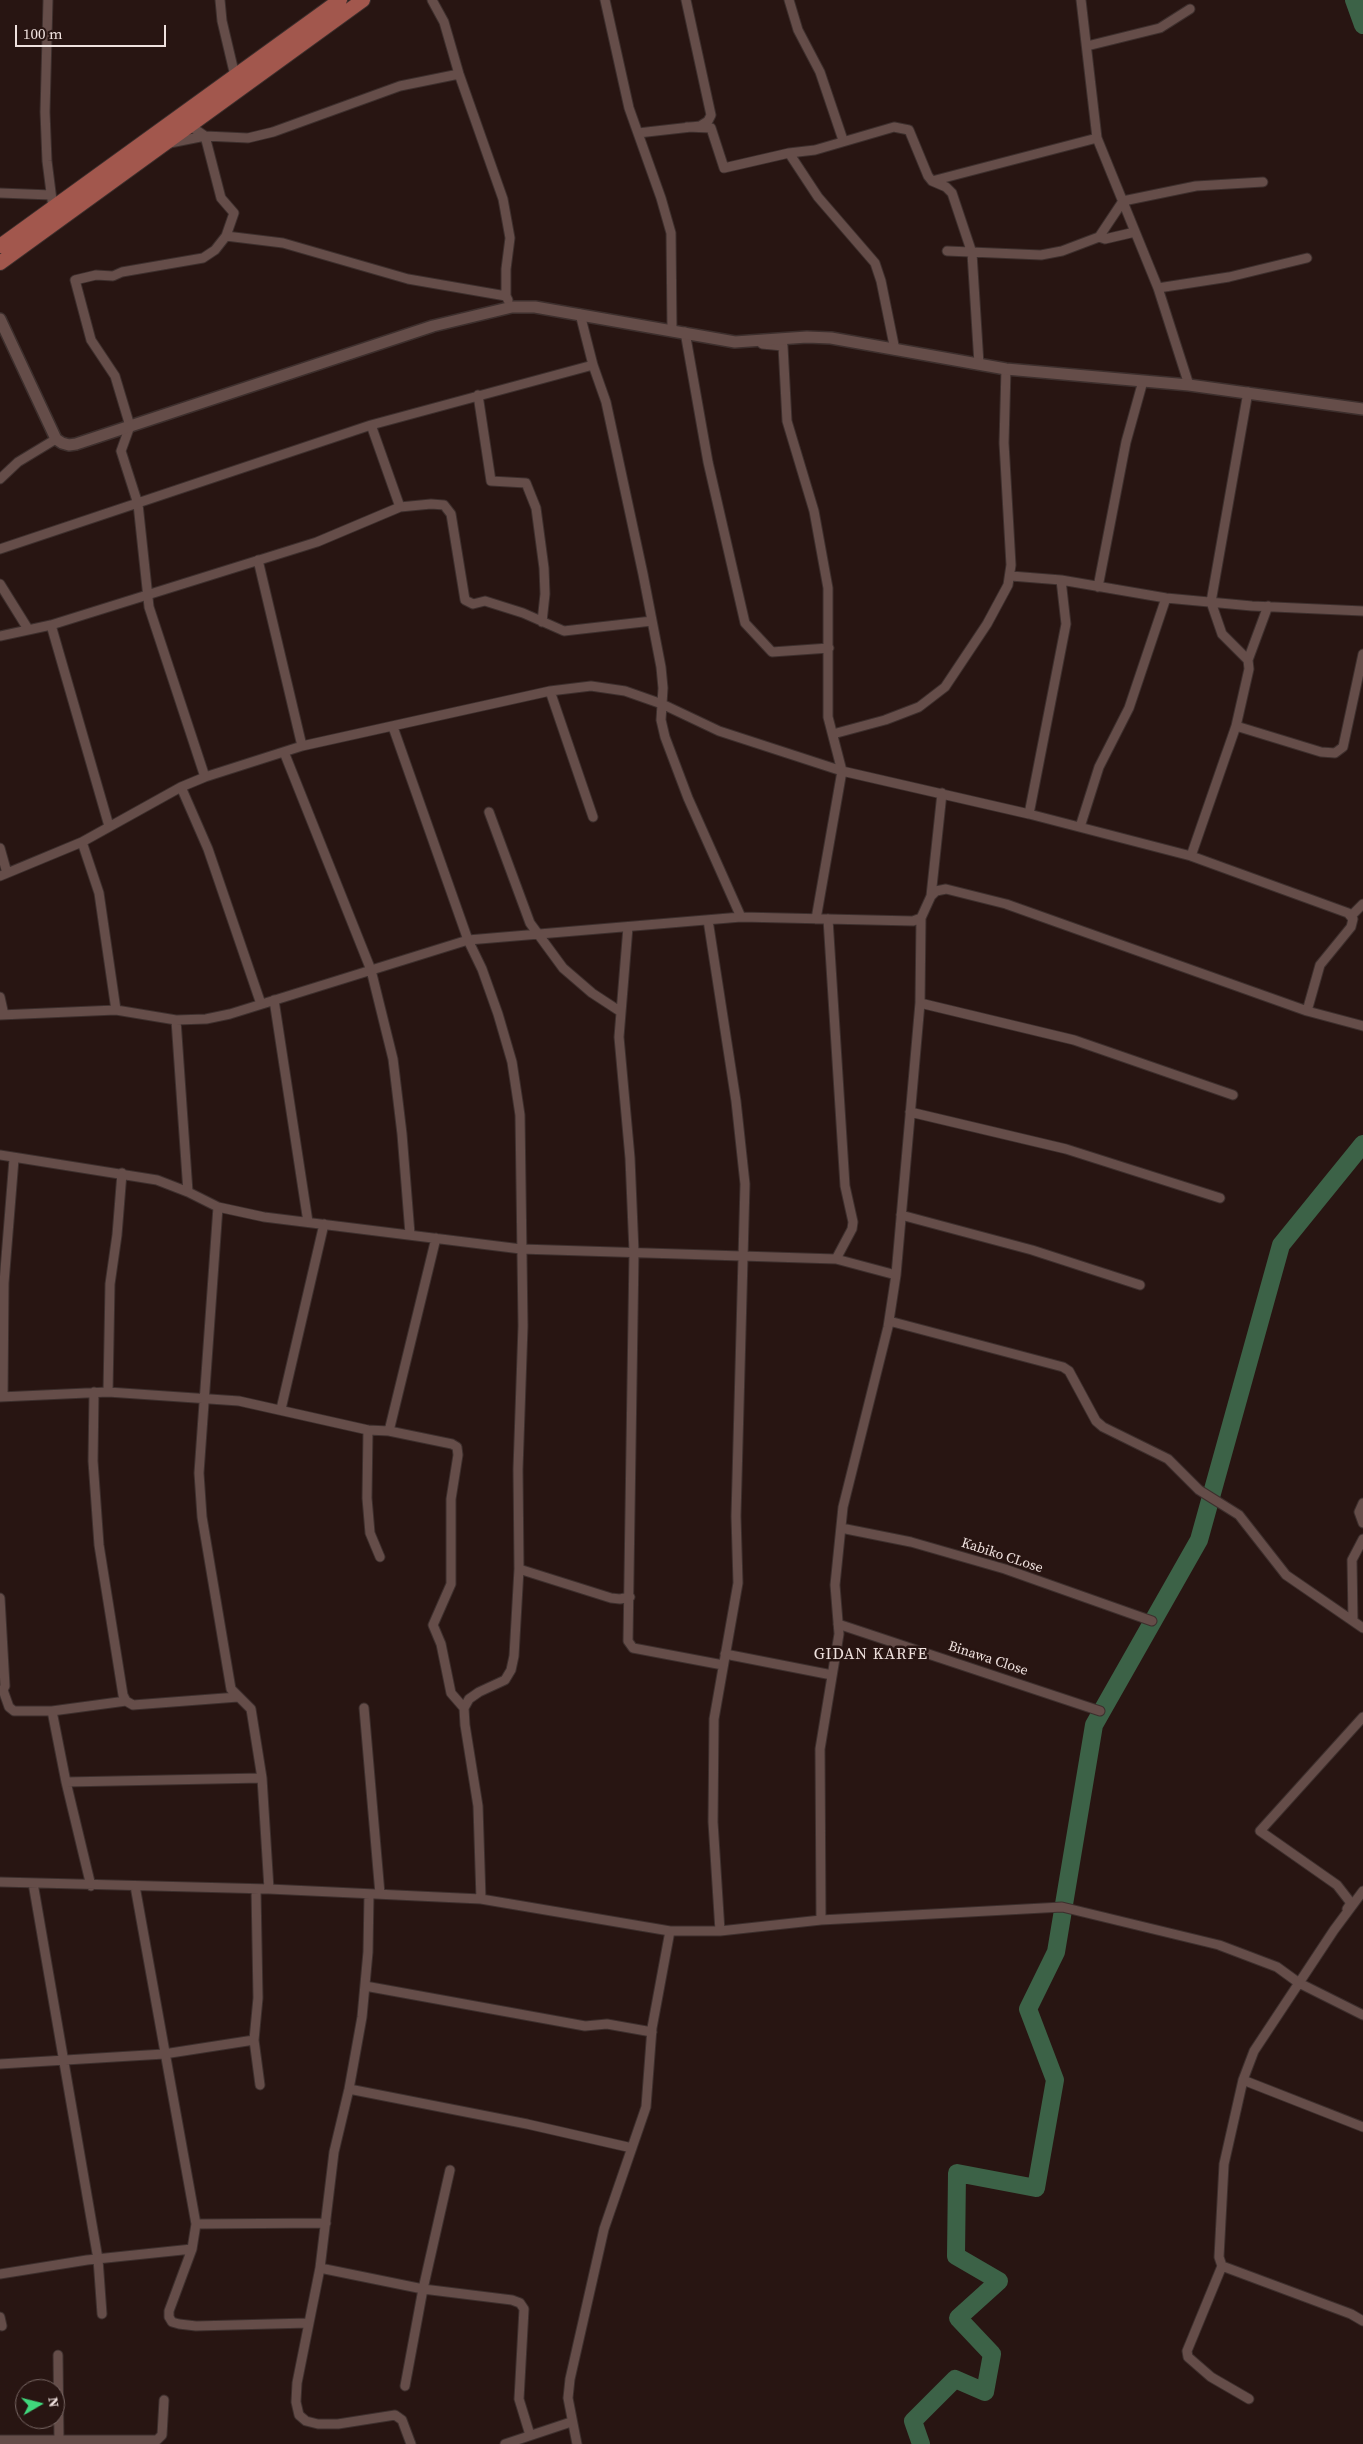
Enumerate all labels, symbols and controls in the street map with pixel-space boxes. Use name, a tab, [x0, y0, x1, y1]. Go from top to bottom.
scale bar	[18, 15, 169, 47]
text: 100 m	[23, 23, 63, 44]
street label: Kabiko CLose	[959, 1535, 1045, 1577]
street label: Binawa Close	[946, 1638, 1030, 1680]
district label: GIDAN KARFE	[812, 1645, 930, 1665]
north arrow	[15, 2379, 65, 2429]
text: N	[43, 2396, 64, 2408]

